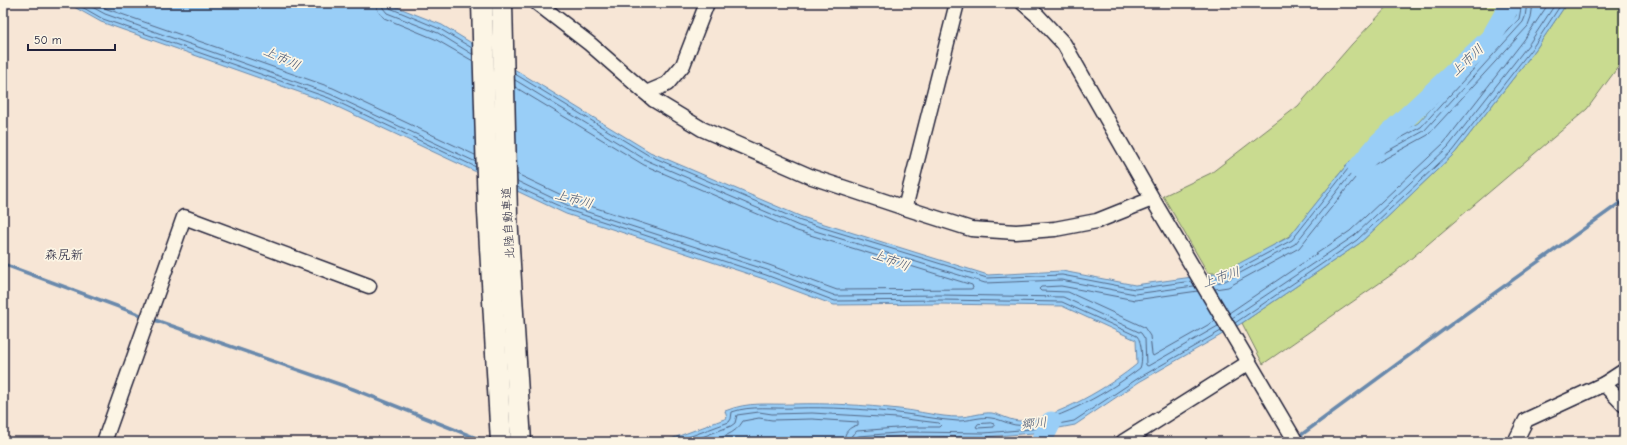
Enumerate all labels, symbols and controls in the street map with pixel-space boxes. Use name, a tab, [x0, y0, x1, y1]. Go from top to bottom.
scale bar	[28, 26, 115, 52]
text: 50 m	[34, 33, 62, 47]
water label: 上市川	[1448, 41, 1486, 79]
water label: 上市川	[261, 43, 303, 73]
street label: 北陸自動車道	[499, 187, 517, 259]
water label: 上市川	[553, 187, 595, 211]
water label: 上市川	[870, 246, 912, 274]
district label: 森尻新	[44, 247, 84, 262]
water label: 上市川	[1200, 264, 1242, 290]
water label: 郷川	[1020, 414, 1048, 432]

